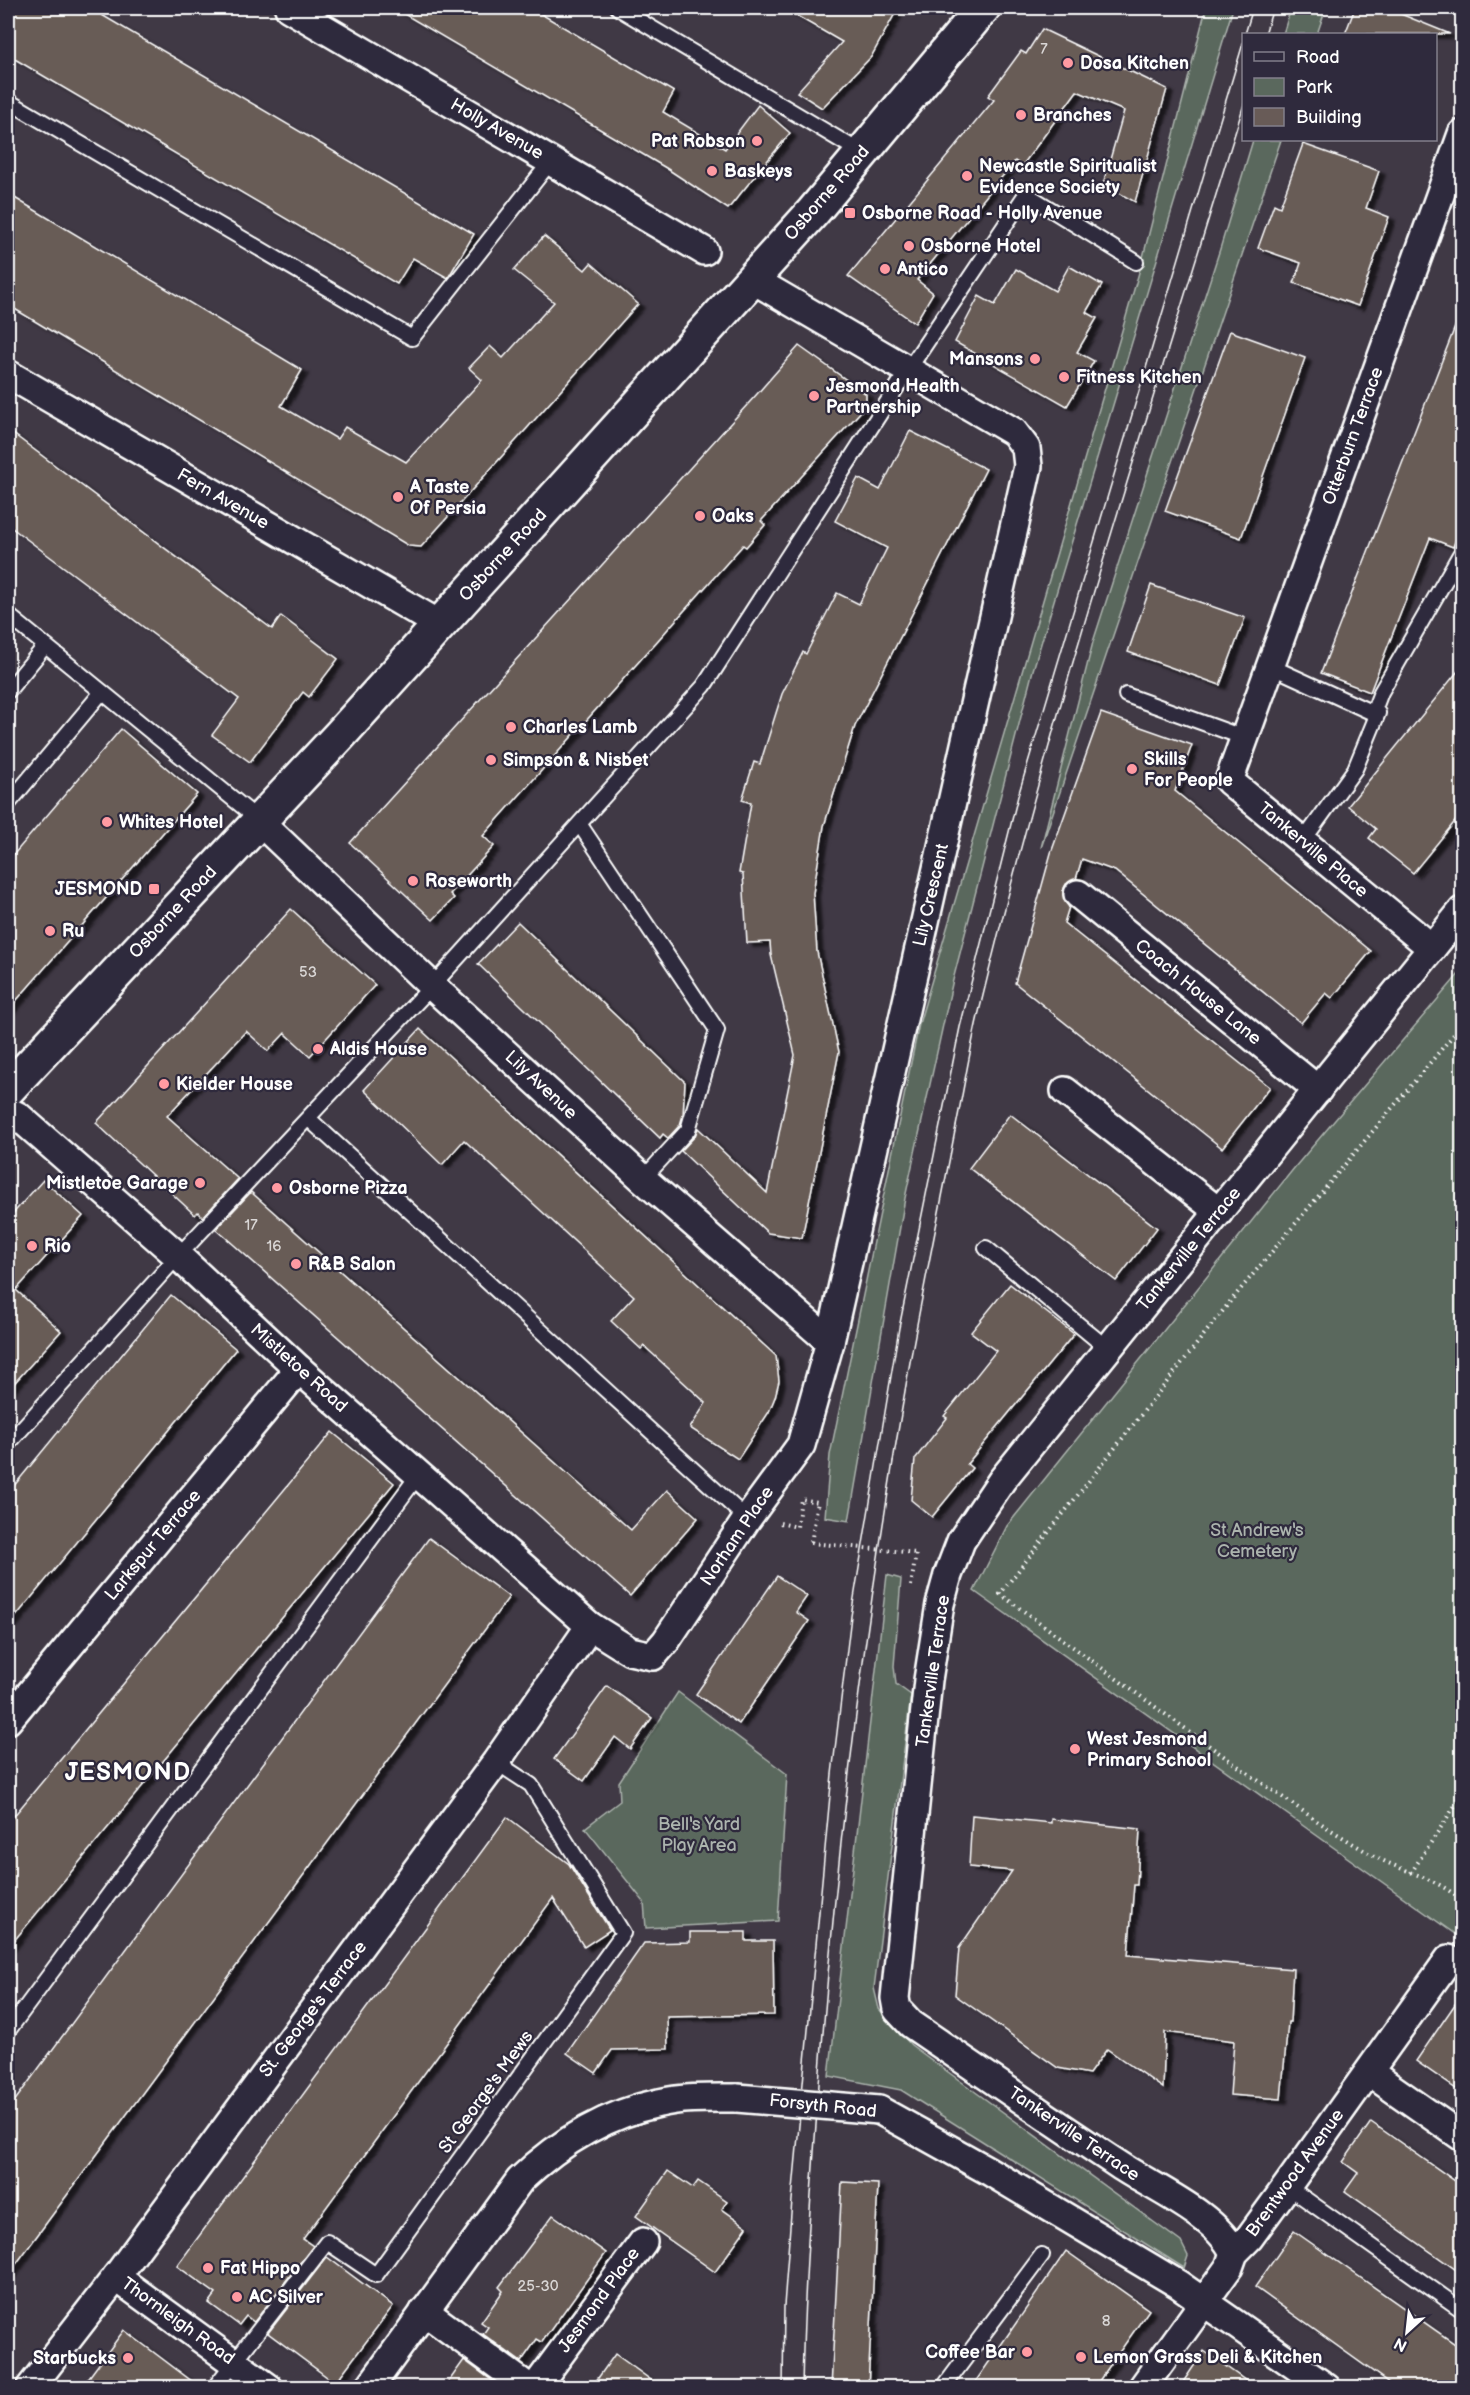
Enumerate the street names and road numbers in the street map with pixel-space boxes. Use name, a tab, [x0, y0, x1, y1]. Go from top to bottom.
street label: Holly Avenue	[447, 94, 547, 164]
street label: Osborne Road	[780, 141, 874, 245]
street label: Otterburn Terrace	[1318, 364, 1388, 508]
street label: Fern Avenue	[173, 464, 273, 534]
street label: Osborne Road	[455, 504, 551, 606]
street label: Tankerville Place	[1254, 798, 1372, 902]
street label: Lily Crescent	[909, 841, 953, 948]
street label: Osborne Road	[125, 861, 221, 963]
street label: Coach House Lane	[1131, 935, 1266, 1049]
street label: Lily Avenue	[501, 1046, 582, 1124]
street label: Tankerville Terrace	[1133, 1183, 1246, 1315]
street label: Mistletoe Road	[246, 1319, 352, 1417]
street label: Norham Place	[696, 1482, 778, 1590]
street label: Larkspur Terrace	[101, 1485, 206, 1605]
street label: Tankerville Terrace	[912, 1593, 954, 1748]
street label: St. George's Terrace	[255, 1936, 371, 2081]
street label: St George's Mews	[434, 2026, 538, 2158]
street label: Tankerville Terrace	[1005, 2082, 1144, 2186]
street label: Forsyth Road	[768, 2090, 878, 2122]
street label: Brentwood Avenue	[1242, 2105, 1349, 2241]
street label: Jesmond Place	[554, 2243, 644, 2357]
street label: Thornleigh Road	[117, 2273, 239, 2369]

